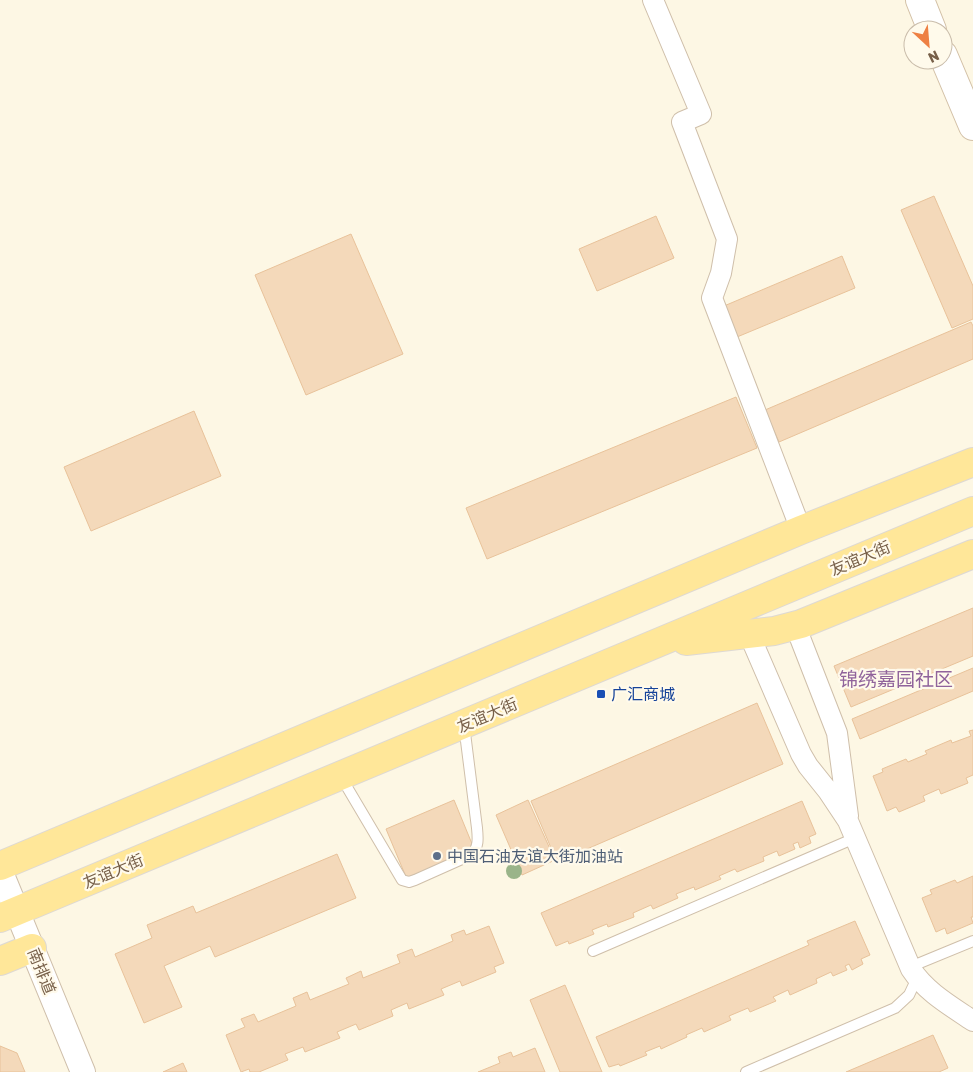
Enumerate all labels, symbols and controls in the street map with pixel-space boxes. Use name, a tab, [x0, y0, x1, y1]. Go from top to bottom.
north arrow	[903, 20, 953, 70]
text: N	[925, 46, 942, 66]
street label: 友谊大街	[827, 537, 893, 580]
district label: 锦绣嘉园社区	[839, 668, 953, 691]
place label: 广汇商城	[611, 685, 675, 704]
marker: 广汇商城	[595, 688, 607, 700]
street label: 友谊大街	[454, 694, 520, 737]
place label: 中国石油友谊大街加油站	[447, 847, 623, 866]
street label: 友谊大街	[80, 850, 146, 893]
marker: 中国石油友谊大街加油站	[431, 850, 443, 862]
street label: 南排道	[24, 945, 59, 997]

